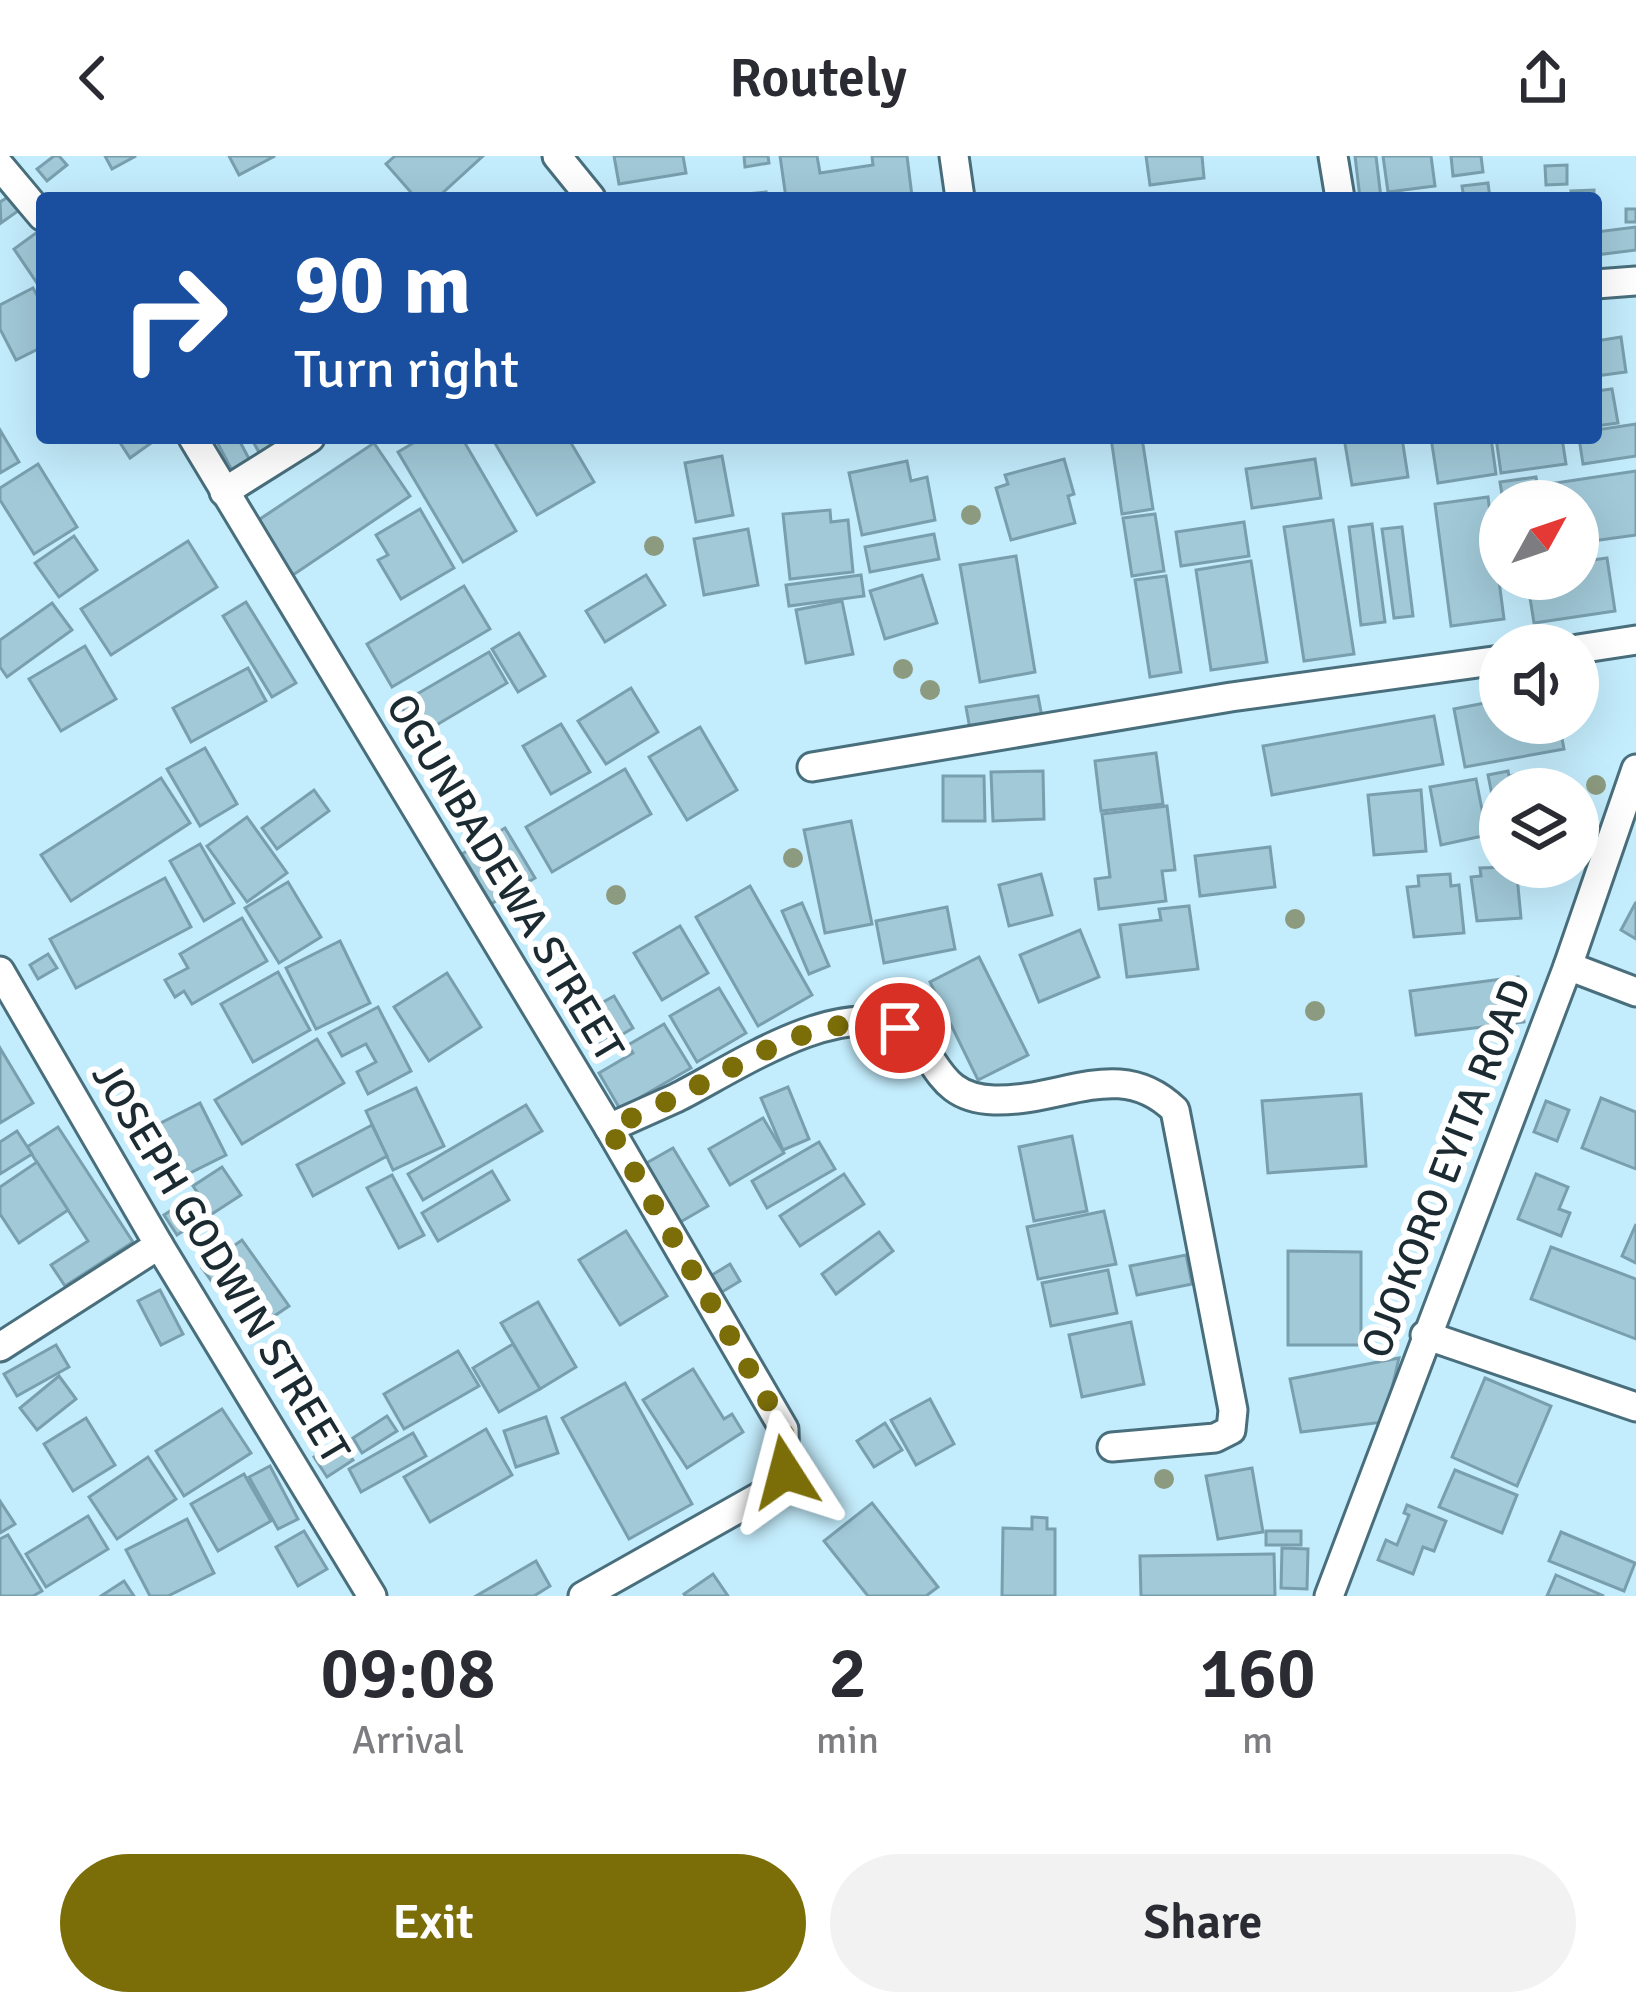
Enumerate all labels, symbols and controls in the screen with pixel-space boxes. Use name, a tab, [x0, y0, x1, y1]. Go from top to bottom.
icon: back	[60, 45, 126, 111]
text: Routely	[729, 45, 907, 112]
icon: share	[1510, 45, 1576, 111]
text: 90 m	[294, 233, 471, 337]
icon: right	[96, 240, 252, 396]
text: Turn right	[294, 336, 519, 403]
north arrow	[1479, 480, 1599, 600]
map controls	[1479, 480, 1599, 888]
button: sound	[1479, 624, 1599, 744]
street label: OGUNBADEWA STREET	[375, 685, 635, 1071]
button: layers	[1479, 768, 1599, 888]
street label: OJOKORO EYITA ROAD	[1351, 972, 1542, 1365]
pin	[849, 977, 951, 1079]
icon: arrive	[867, 995, 933, 1061]
street label: JOSEPH GODWIN STREET	[81, 1053, 361, 1473]
position arrow	[722, 1409, 848, 1535]
text: 09:08	[320, 1629, 496, 1718]
text: 2	[828, 1629, 867, 1718]
text: 160	[1199, 1629, 1316, 1718]
text: Arrival	[352, 1716, 464, 1764]
text: min	[816, 1716, 879, 1764]
text: m	[1242, 1716, 1273, 1764]
button: Exit	[60, 1854, 806, 1992]
button: Share	[830, 1854, 1576, 1992]

